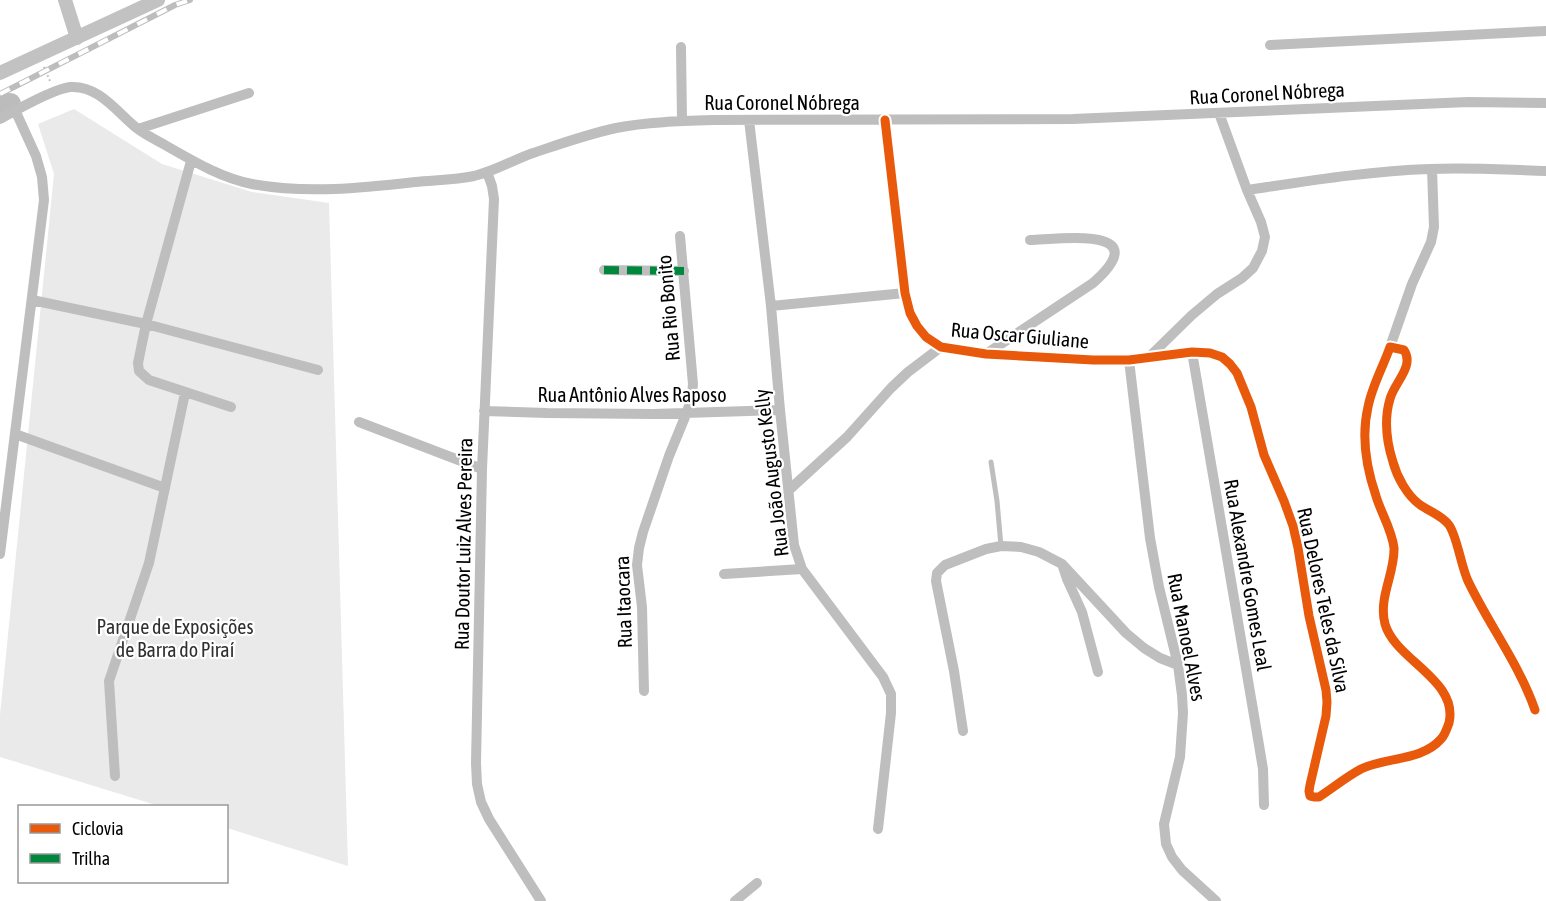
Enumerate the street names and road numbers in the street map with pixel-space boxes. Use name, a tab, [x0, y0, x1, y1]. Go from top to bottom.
street label: Rua Coronel Nóbrega	[1189, 77, 1345, 109]
street label: Rua Coronel Nóbrega	[704, 91, 860, 114]
street label: Rua Rio Bonito	[652, 254, 684, 362]
street label: Rua Oscar Giuliane	[950, 318, 1090, 352]
street label: Rua Antônio Alves Raposo	[537, 383, 727, 406]
street label: Rua João Augusto Kelly	[749, 388, 793, 558]
street label: Rua Doutor Luiz Alves Pereira	[450, 438, 476, 650]
street label: Rua Alexandre Gomes Leal	[1220, 477, 1276, 673]
street label: Rua Delores Teles da Silva	[1293, 505, 1355, 695]
street label: Rua Itaocara	[610, 555, 636, 649]
street label: Rua Manoel Alves	[1163, 571, 1211, 703]

